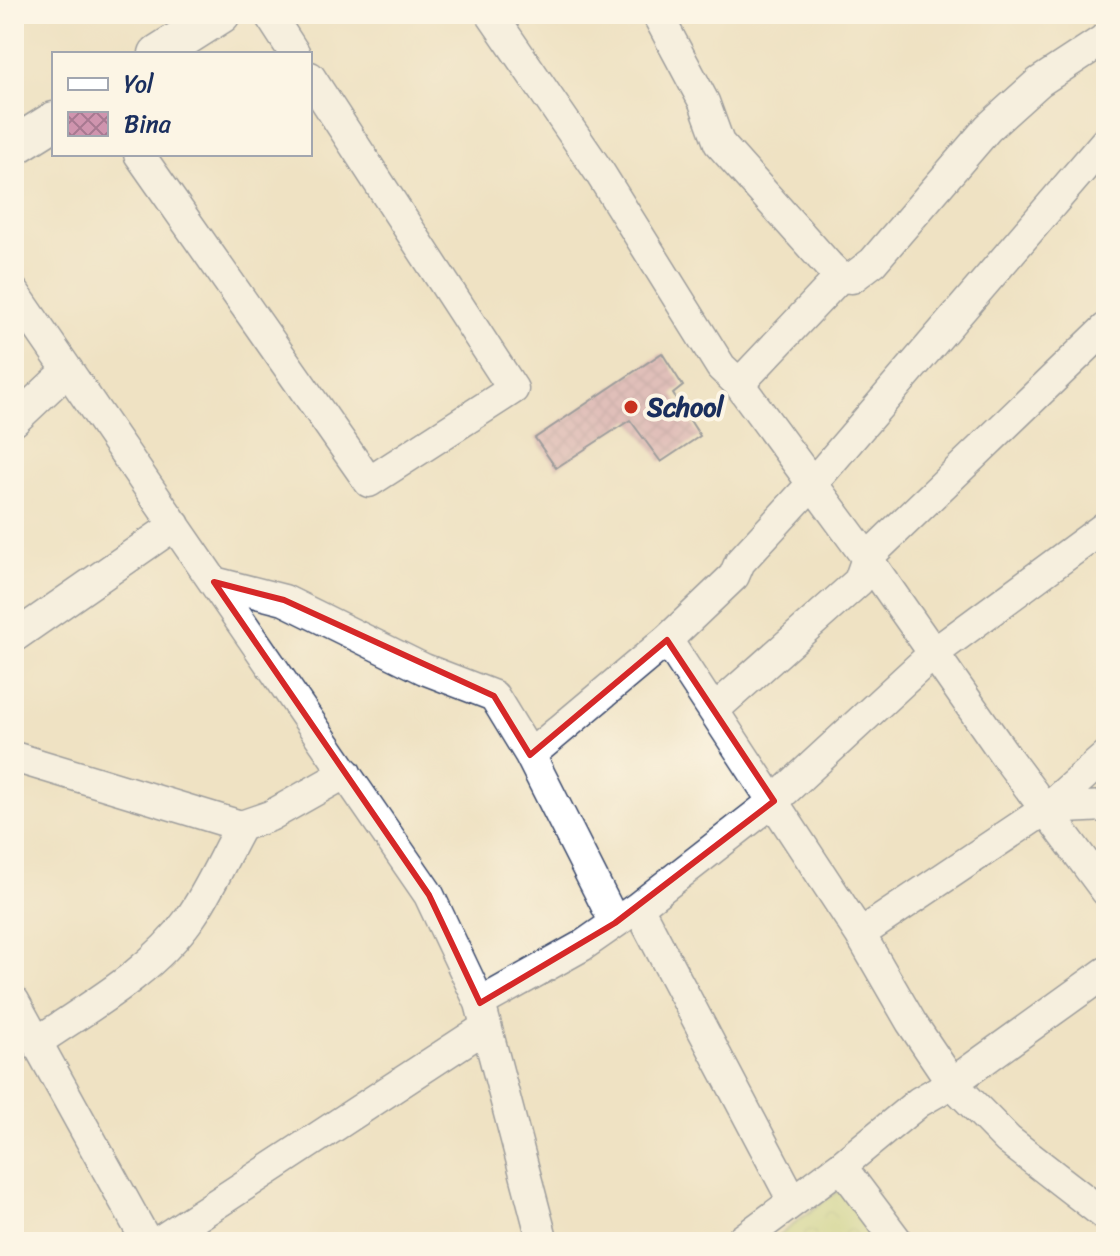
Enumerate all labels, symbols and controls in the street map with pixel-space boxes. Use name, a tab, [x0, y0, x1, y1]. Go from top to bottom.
legend	[52, 52, 312, 156]
text: Yol	[124, 63, 155, 105]
text: Bina	[124, 103, 172, 145]
place label: School	[646, 384, 725, 430]
marker: School	[622, 398, 640, 416]

